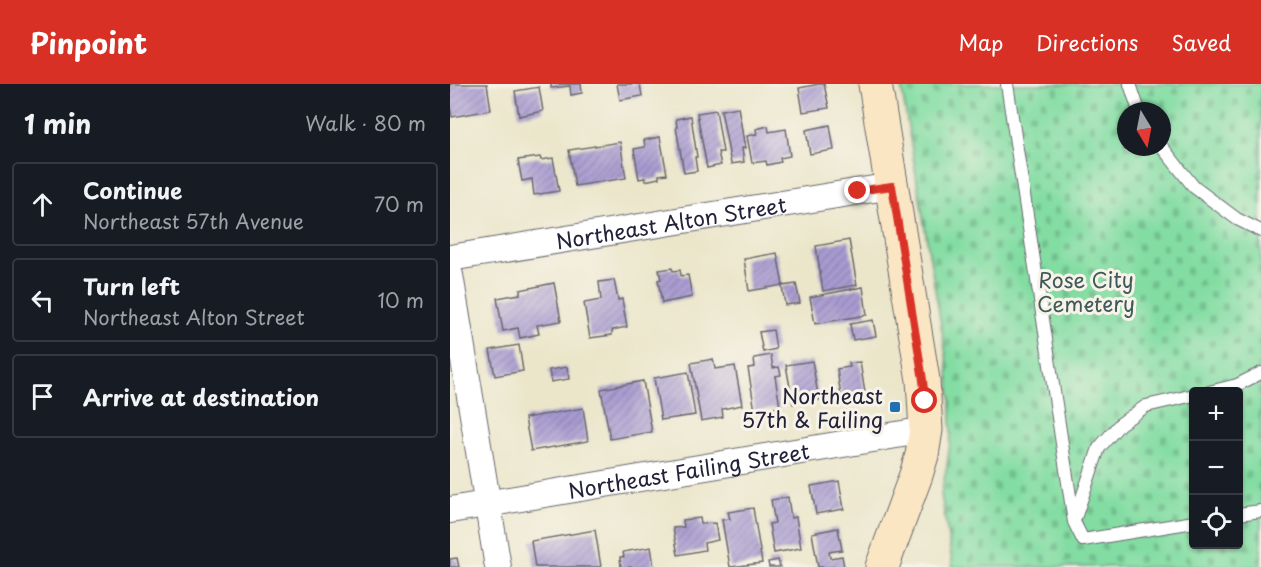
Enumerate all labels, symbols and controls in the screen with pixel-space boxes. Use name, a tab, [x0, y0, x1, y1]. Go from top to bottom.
text: Pinpoint	[30, 21, 147, 64]
text: Map	[958, 26, 1003, 58]
text: Directions	[1036, 26, 1138, 58]
text: Saved	[1171, 26, 1231, 58]
north arrow	[1117, 102, 1171, 156]
text: 1 min	[24, 104, 91, 143]
text: Walk · 80 m	[305, 108, 426, 138]
text: Continue	[83, 173, 182, 206]
route end	[844, 177, 870, 203]
street label: Northeast Alton Street	[554, 187, 789, 256]
icon: ahead	[26, 188, 59, 221]
text: 70 m	[374, 189, 424, 219]
text: Northeast 57th Avenue	[83, 206, 304, 236]
park label: Rose City Cemetery	[1037, 263, 1135, 319]
text: Turn left	[83, 269, 180, 302]
icon: left	[26, 284, 59, 317]
text: 10 m	[377, 285, 424, 315]
text: Northeast Alton Street	[83, 302, 305, 332]
place label: Northeast 57th & Failing	[741, 379, 883, 435]
icon: arrive	[26, 380, 59, 413]
text: Arrive at destination	[83, 380, 319, 413]
route start	[911, 387, 937, 413]
map controls	[1189, 387, 1243, 549]
button: +	[1189, 387, 1243, 441]
marker: Northeast 57th & Failing	[888, 400, 902, 414]
street label: Northeast Failing Street	[566, 434, 812, 506]
button: −	[1189, 441, 1243, 495]
button: locate	[1189, 495, 1243, 549]

